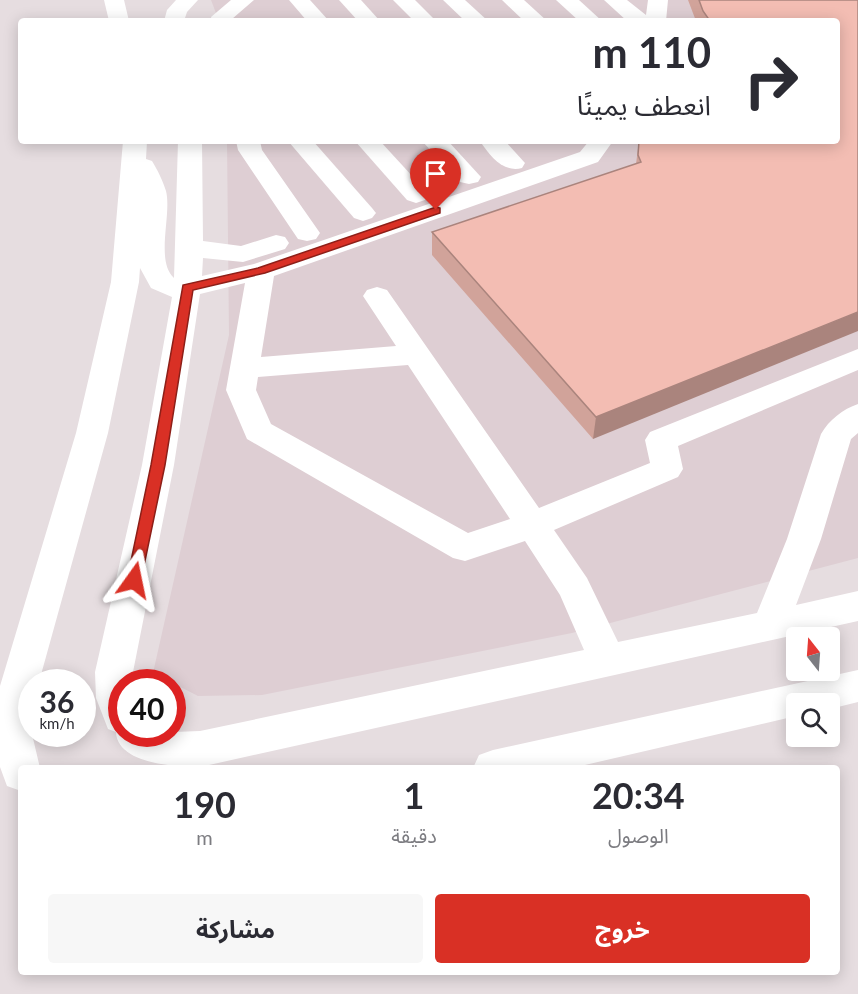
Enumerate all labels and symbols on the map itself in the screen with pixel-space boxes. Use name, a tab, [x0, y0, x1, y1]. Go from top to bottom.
pin	[410, 148, 461, 210]
position arrow	[102, 548, 166, 612]
north arrow	[786, 627, 840, 681]
speed limit sign: 40	[108, 669, 186, 747]

